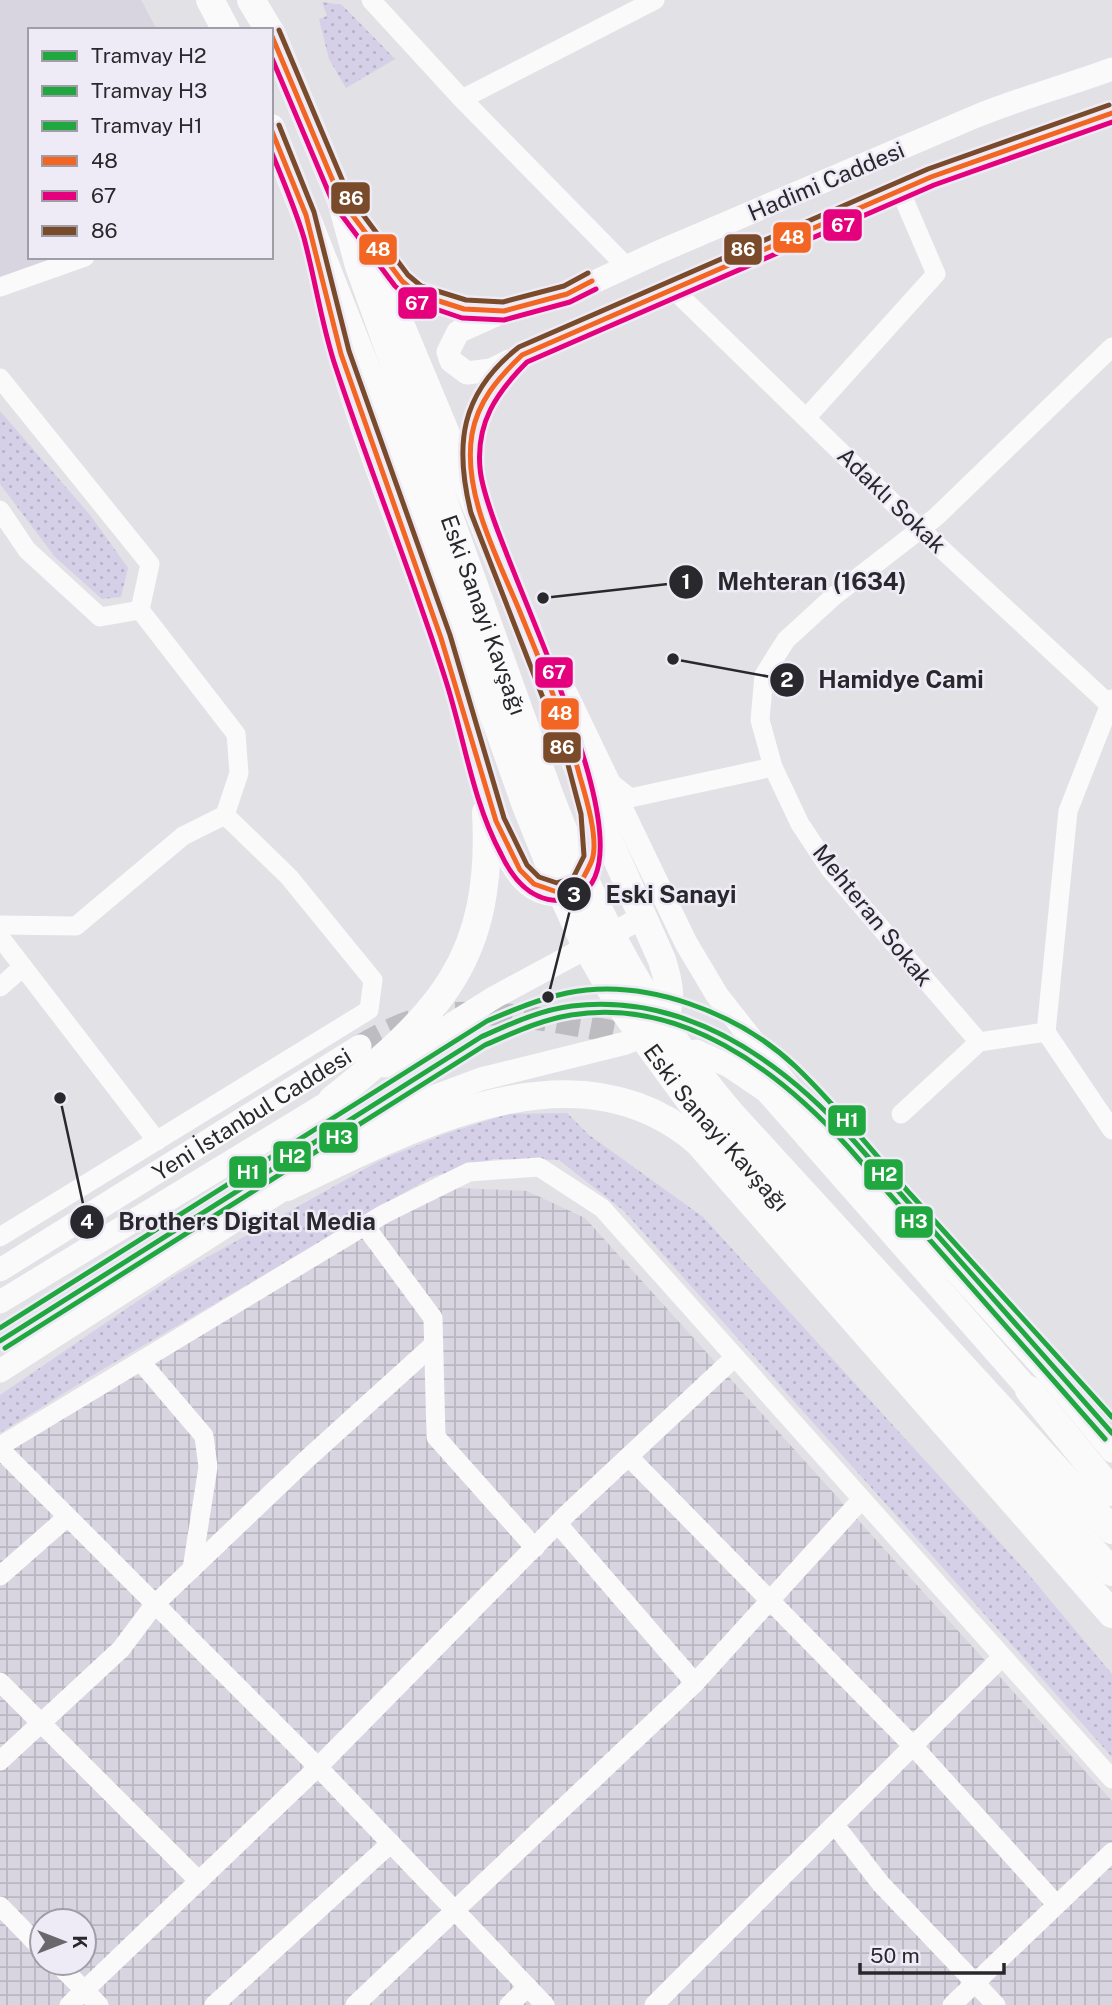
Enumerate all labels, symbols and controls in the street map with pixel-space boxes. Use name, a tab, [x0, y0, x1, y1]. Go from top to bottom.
legend	[28, 28, 273, 259]
text: Tramvay H2	[91, 43, 207, 68]
text: Tramvay H3	[91, 78, 207, 103]
text: Tramvay H1	[91, 113, 203, 138]
street label: Hadimi Caddesi	[744, 136, 908, 226]
text: 48	[91, 148, 118, 173]
line badge: 86	[330, 181, 371, 215]
text: 67	[91, 183, 116, 208]
text: 86	[338, 187, 364, 209]
line badge: 67	[822, 208, 863, 242]
text: 67	[831, 214, 855, 236]
text: 86	[91, 218, 118, 243]
line badge: 48	[772, 221, 812, 254]
text: 48	[779, 226, 805, 248]
line badge: 48	[358, 233, 398, 266]
line badge: 86	[723, 233, 763, 266]
text: 48	[365, 238, 391, 260]
text: 86	[730, 238, 756, 260]
line badge: 67	[397, 286, 438, 320]
text: 67	[405, 292, 429, 314]
street label: Adaklı Sokak	[832, 442, 952, 558]
street label: Eski Sanayi Kavşağı	[436, 511, 533, 718]
callout: Mehteran (1634)	[668, 560, 921, 605]
text: Mehteran (1634)	[717, 567, 907, 595]
text: 1	[682, 569, 691, 594]
line badge: 67	[534, 656, 574, 689]
callout: Hamidye Cami	[769, 657, 997, 702]
text: 67	[542, 661, 566, 683]
text: Hamidye Cami	[818, 665, 984, 693]
text: 2	[780, 667, 794, 692]
line badge: 48	[540, 697, 580, 731]
text: 48	[547, 702, 573, 724]
line badge: 86	[542, 731, 582, 764]
text: 86	[549, 736, 575, 758]
street label: Mehteran Sokak	[808, 839, 938, 991]
callout: Eski Sanayi	[557, 872, 751, 917]
text: Eski Sanayi	[606, 880, 736, 908]
text: 3	[567, 882, 581, 907]
street label: Eski Sanayi Kavşağı	[639, 1038, 795, 1216]
street label: Yeni İstanbul Caddesi	[147, 1042, 356, 1186]
line badge: H1	[827, 1104, 867, 1137]
text: H1	[836, 1109, 858, 1131]
line badge: H3	[318, 1121, 359, 1154]
text: H3	[325, 1126, 353, 1148]
line badge: H2	[272, 1140, 312, 1173]
text: H2	[279, 1145, 305, 1167]
line badge: H1	[228, 1155, 268, 1189]
line badge: H2	[863, 1158, 904, 1191]
text: H1	[237, 1161, 259, 1183]
text: H2	[871, 1163, 897, 1185]
callout: Brothers Digital Media	[69, 1200, 390, 1245]
line badge: H3	[894, 1205, 934, 1239]
text: Brothers Digital Media	[118, 1207, 376, 1235]
text: 4	[80, 1209, 94, 1234]
text: H3	[900, 1210, 928, 1232]
north arrow	[28, 1907, 98, 1977]
scale bar	[860, 1932, 1004, 1976]
text: K	[69, 1935, 91, 1949]
text: 50 m	[870, 1943, 920, 1968]

